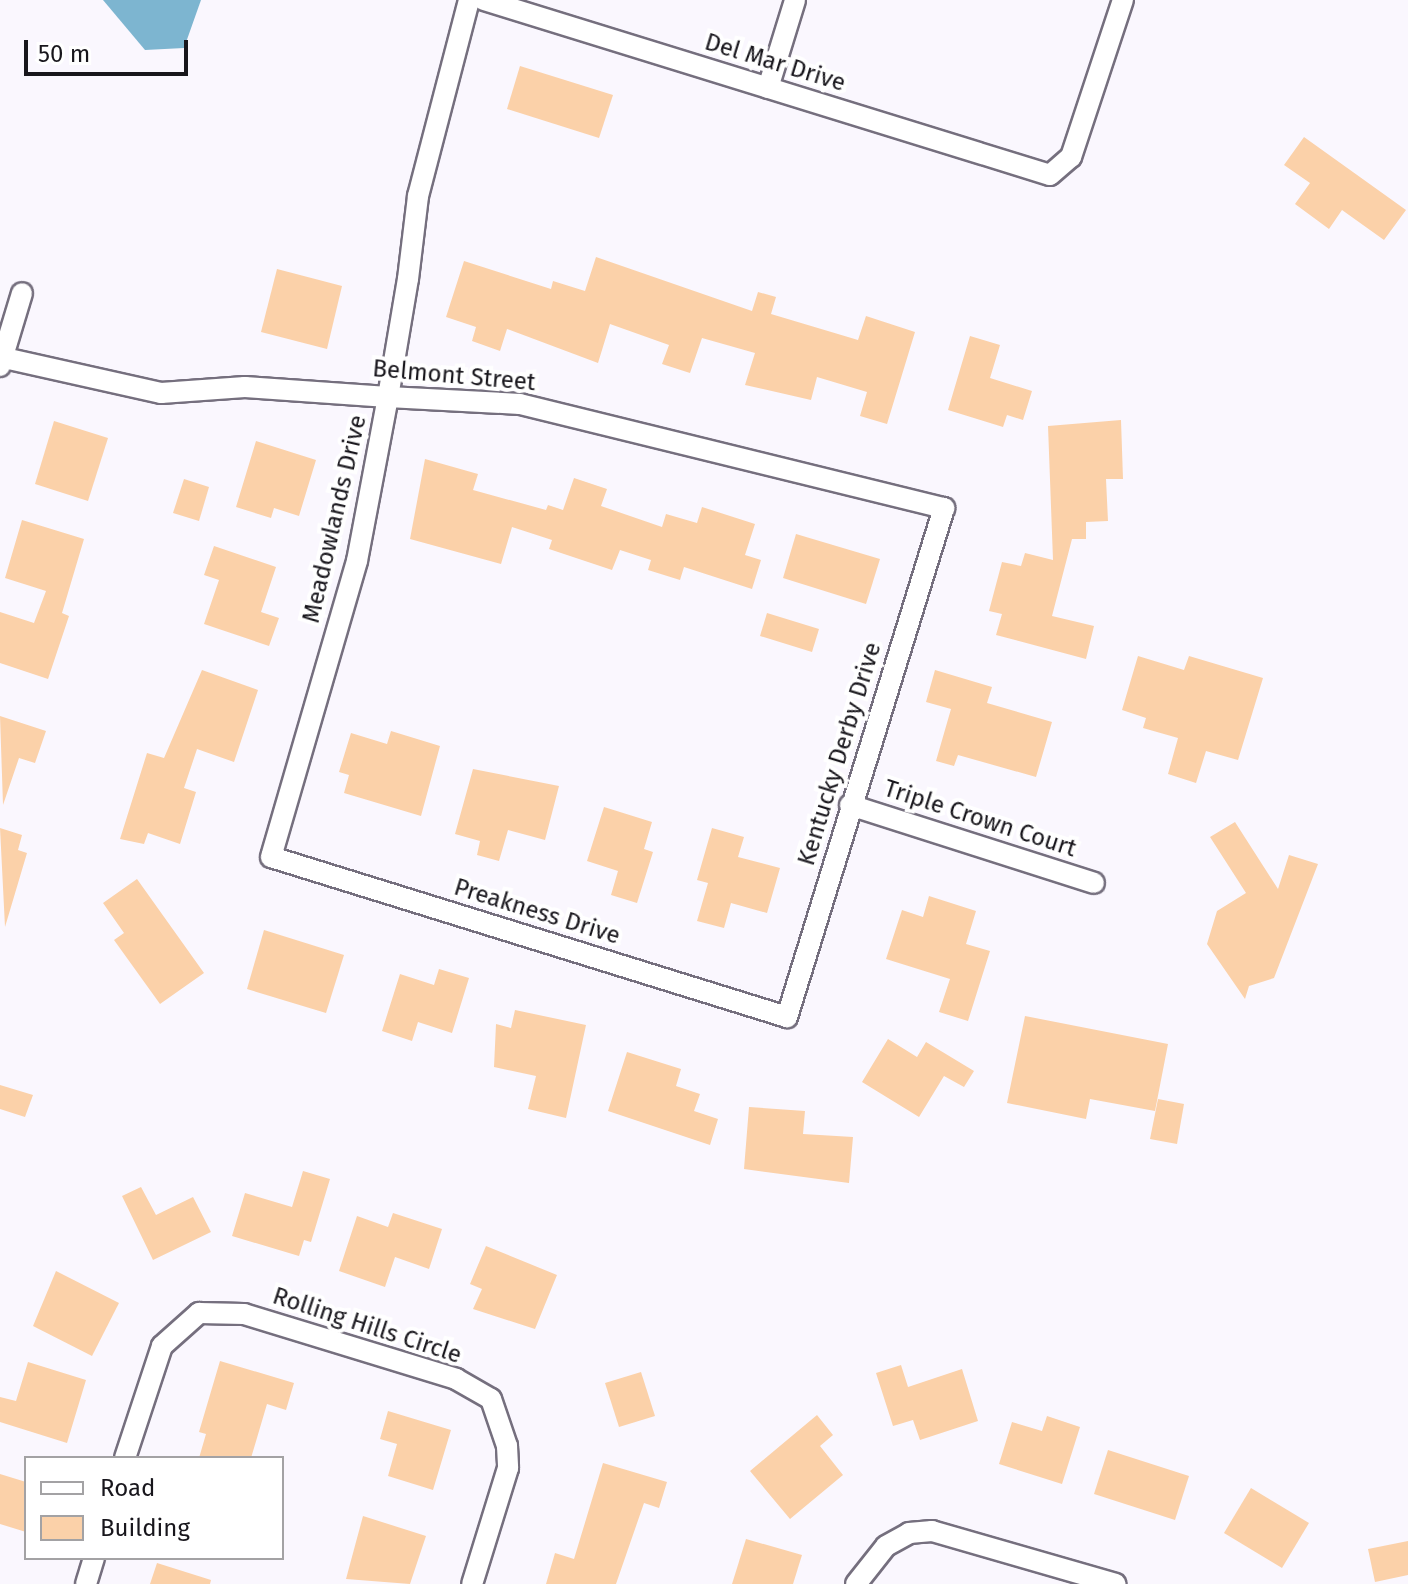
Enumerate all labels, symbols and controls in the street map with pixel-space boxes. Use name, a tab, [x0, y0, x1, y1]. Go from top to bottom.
scale bar	[28, 24, 192, 74]
street label: Del Mar Drive	[701, 28, 849, 98]
text: 50 m	[38, 40, 90, 68]
street label: Belmont Street	[371, 355, 537, 397]
street label: Meadowlands Drive	[297, 412, 373, 626]
street label: Kentucky Derby Drive	[792, 639, 888, 869]
street label: Triple Crown Court	[880, 774, 1080, 864]
street label: Preakness Drive	[450, 873, 624, 951]
street label: Rolling Hills Circle	[269, 1282, 465, 1370]
legend	[24, 1456, 284, 1560]
text: Road	[100, 1474, 155, 1502]
text: Building	[100, 1514, 190, 1542]

